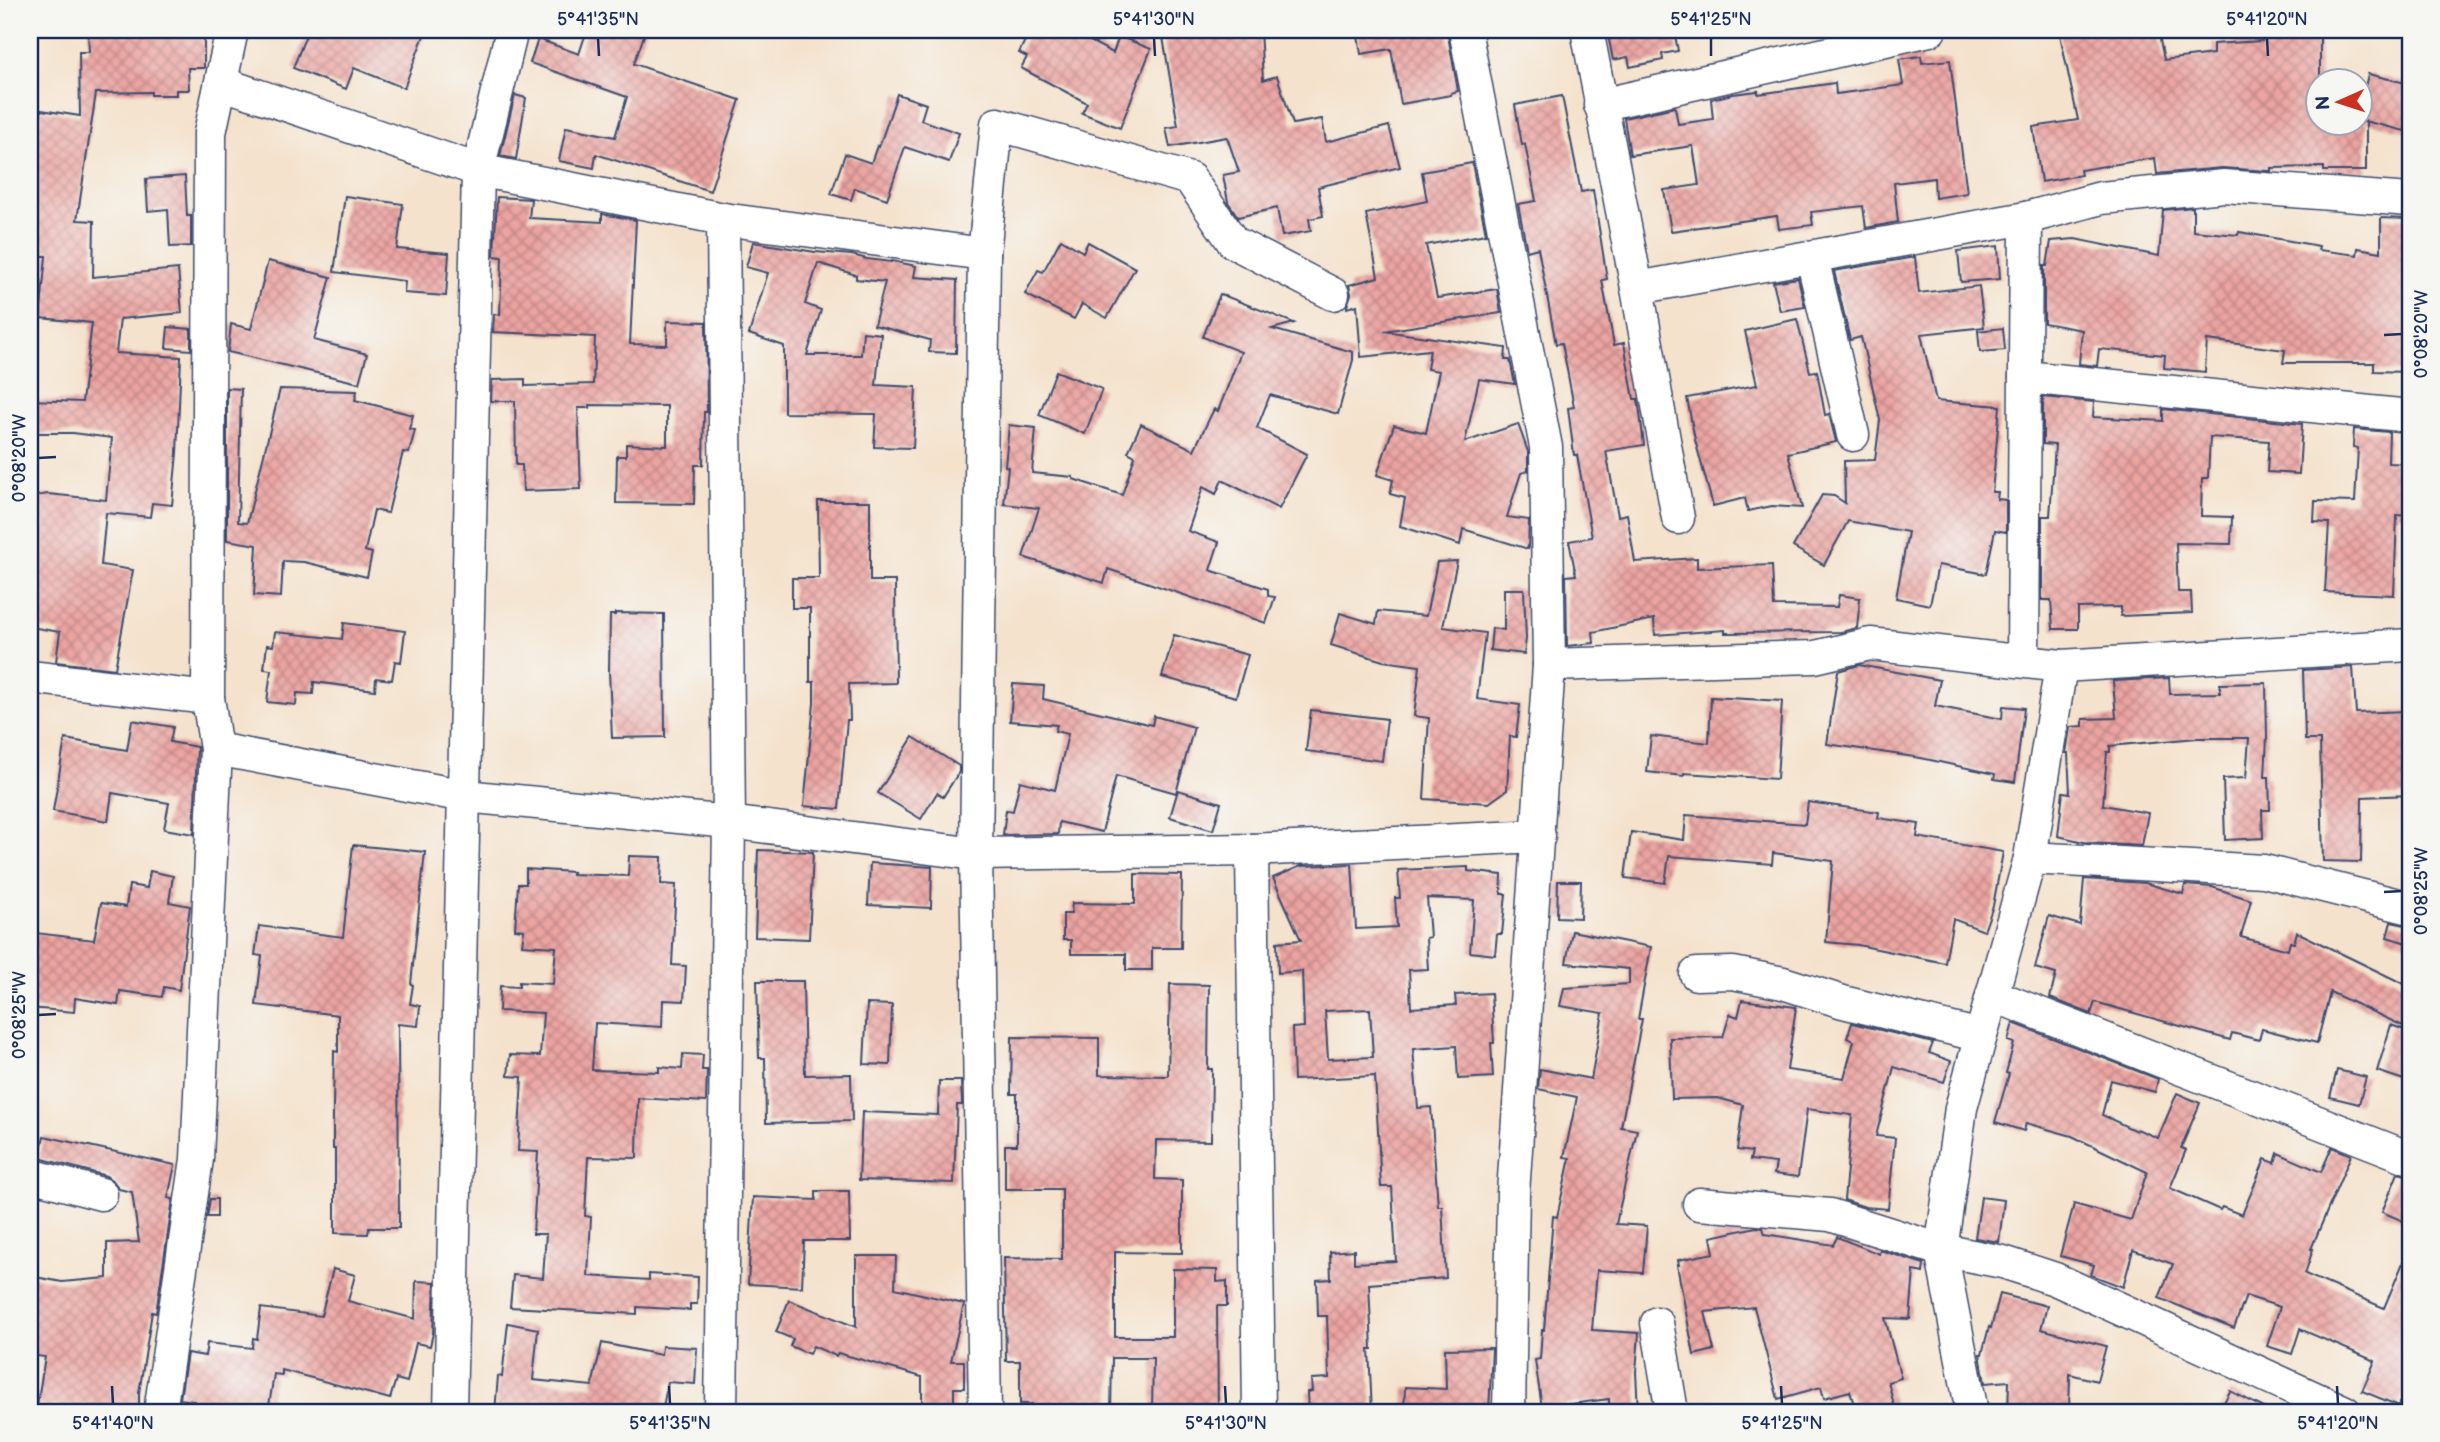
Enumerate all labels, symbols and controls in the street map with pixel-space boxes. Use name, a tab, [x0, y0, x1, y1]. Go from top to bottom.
text: 5°41'35"N	[557, 9, 639, 30]
text: 5°41'30"N	[1113, 9, 1195, 30]
text: 5°41'25"N	[1670, 9, 1752, 30]
text: 5°41'20"N	[2226, 9, 2308, 30]
north arrow	[2304, 66, 2374, 136]
text: N	[2312, 95, 2335, 111]
text: 0°08'20"W	[2411, 289, 2432, 378]
text: 0°08'20"W	[9, 413, 30, 502]
text: 0°08'25"W	[2411, 846, 2432, 935]
text: 0°08'25"W	[9, 970, 30, 1059]
text: 5°41'40"N	[72, 1413, 154, 1434]
text: 5°41'35"N	[629, 1413, 711, 1434]
text: 5°41'30"N	[1185, 1413, 1267, 1434]
text: 5°41'25"N	[1741, 1413, 1823, 1434]
text: 5°41'20"N	[2297, 1413, 2379, 1434]

